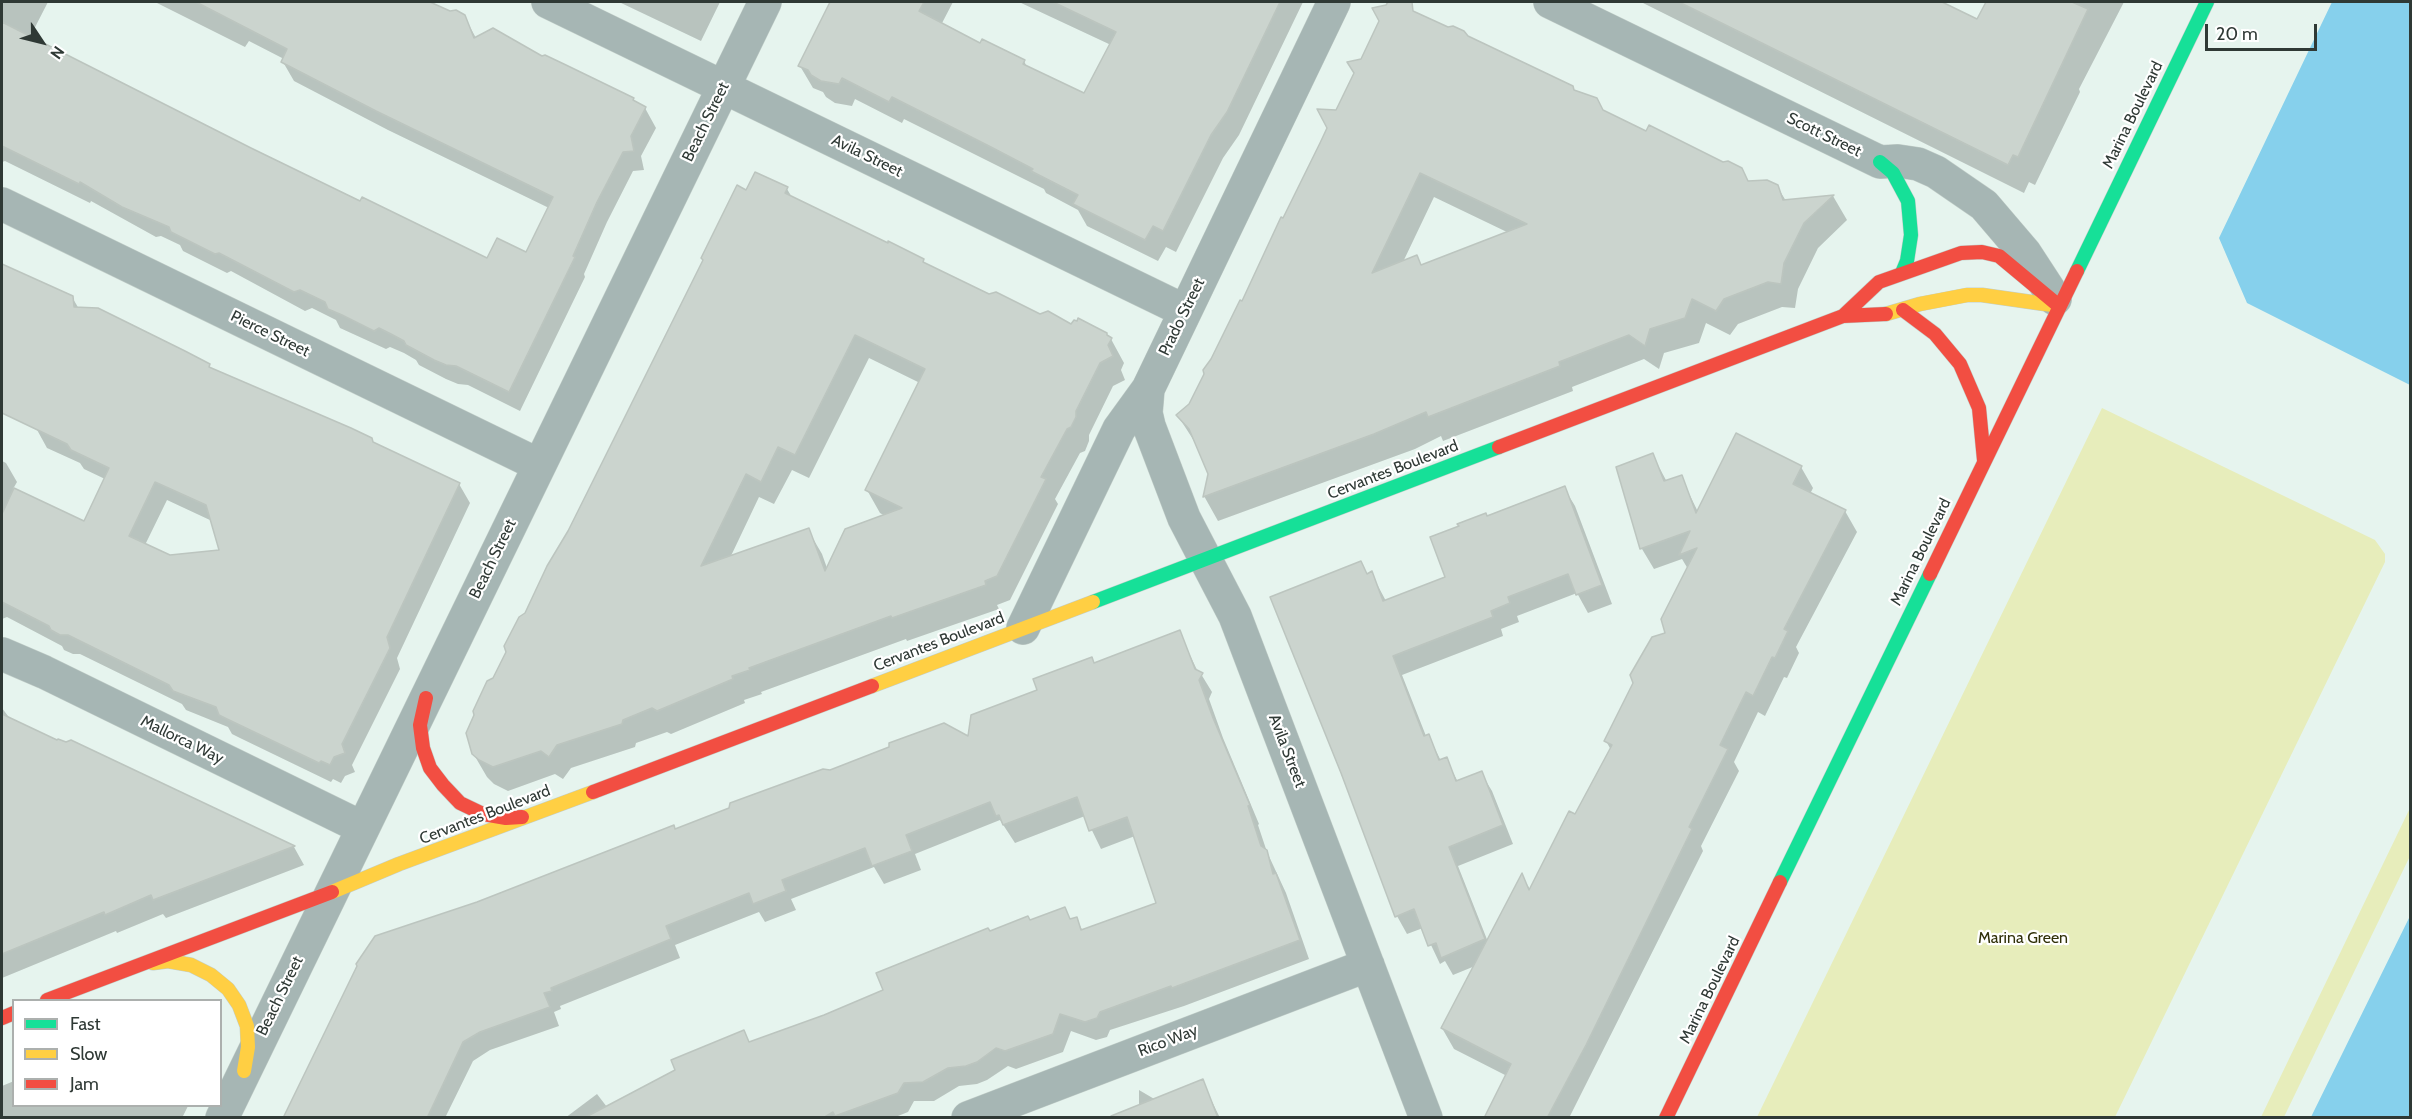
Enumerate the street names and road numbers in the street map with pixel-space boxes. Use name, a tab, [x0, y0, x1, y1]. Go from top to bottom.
street label: Marina Boulevard	[2099, 58, 2167, 172]
street label: Beach Street	[679, 79, 733, 165]
street label: Scott Street	[1784, 109, 1864, 161]
street label: Avila Street	[828, 131, 906, 181]
street label: Prado Street	[1155, 275, 1209, 359]
street label: Pierce Street	[227, 307, 313, 361]
street label: Cervantes Boulevard	[1325, 436, 1461, 504]
street label: Marina Boulevard	[1887, 495, 1955, 609]
street label: Beach Street	[466, 516, 520, 602]
street label: Cervantes Boulevard	[871, 608, 1007, 676]
street label: Mallorca Way	[137, 712, 227, 768]
street label: Avila Street	[1264, 712, 1310, 790]
street label: Cervantes Boulevard	[417, 781, 553, 849]
street label: Marina Boulevard	[1676, 933, 1744, 1047]
street label: Beach Street	[253, 953, 307, 1039]
street label: Rico Way	[1135, 1021, 1201, 1061]

